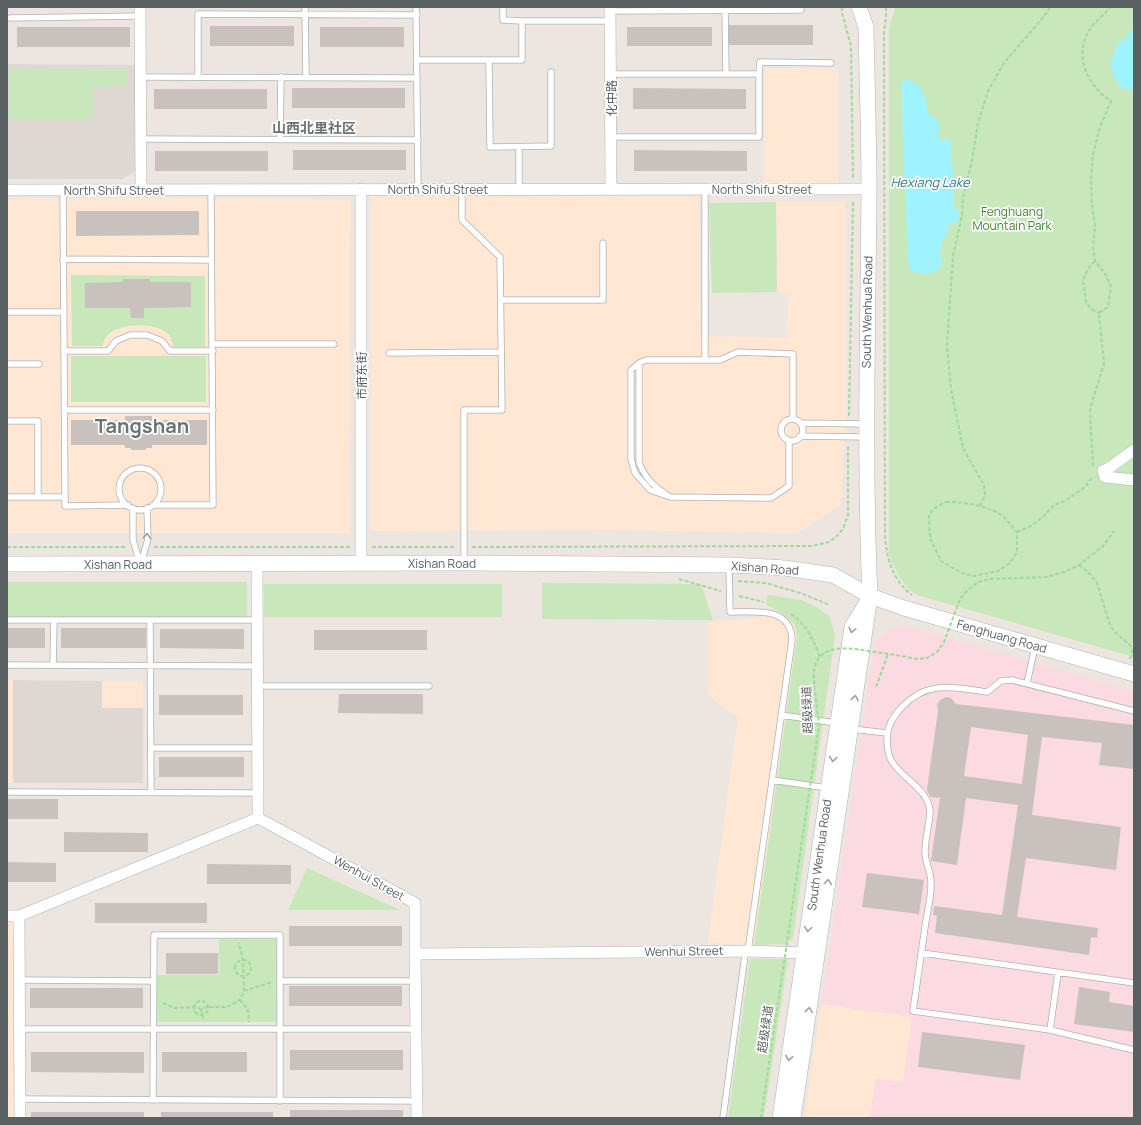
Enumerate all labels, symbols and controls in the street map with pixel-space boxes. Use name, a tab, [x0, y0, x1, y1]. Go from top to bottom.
street label: 化中路	[603, 80, 620, 116]
district label: 山西北里社区	[272, 118, 356, 137]
water label: Hexiang Lake	[890, 173, 971, 191]
street label: North Shifu Street	[388, 181, 488, 198]
street label: North Shifu Street	[712, 181, 812, 198]
street label: North Shifu Street	[64, 182, 164, 199]
park label: Fenghuang Mountain Park	[972, 203, 1053, 234]
street label: South Wenhua Road	[858, 256, 876, 368]
street label: 市府东街	[353, 352, 370, 400]
district label: Tangshan	[95, 412, 189, 439]
one-way arrow	[143, 533, 152, 539]
street label: Xishan Road	[408, 555, 476, 572]
street label: Xishan Road	[84, 556, 152, 573]
street label: Xishan Road	[730, 557, 800, 579]
street label: Fenghuang Road	[955, 615, 1049, 657]
one-way arrow	[848, 627, 857, 634]
street label: 超级绿道	[798, 686, 816, 734]
one-way arrow	[850, 694, 859, 701]
one-way arrow	[829, 756, 838, 762]
street label: South Wenhua Road	[803, 798, 835, 912]
street label: Wenhui Street	[330, 851, 408, 905]
one-way arrow	[823, 878, 832, 885]
one-way arrow	[804, 926, 813, 932]
street label: Wenhui Street	[644, 942, 724, 960]
street label: 超级绿道	[753, 1004, 777, 1054]
one-way arrow	[804, 1007, 813, 1013]
one-way arrow	[785, 1055, 794, 1061]

